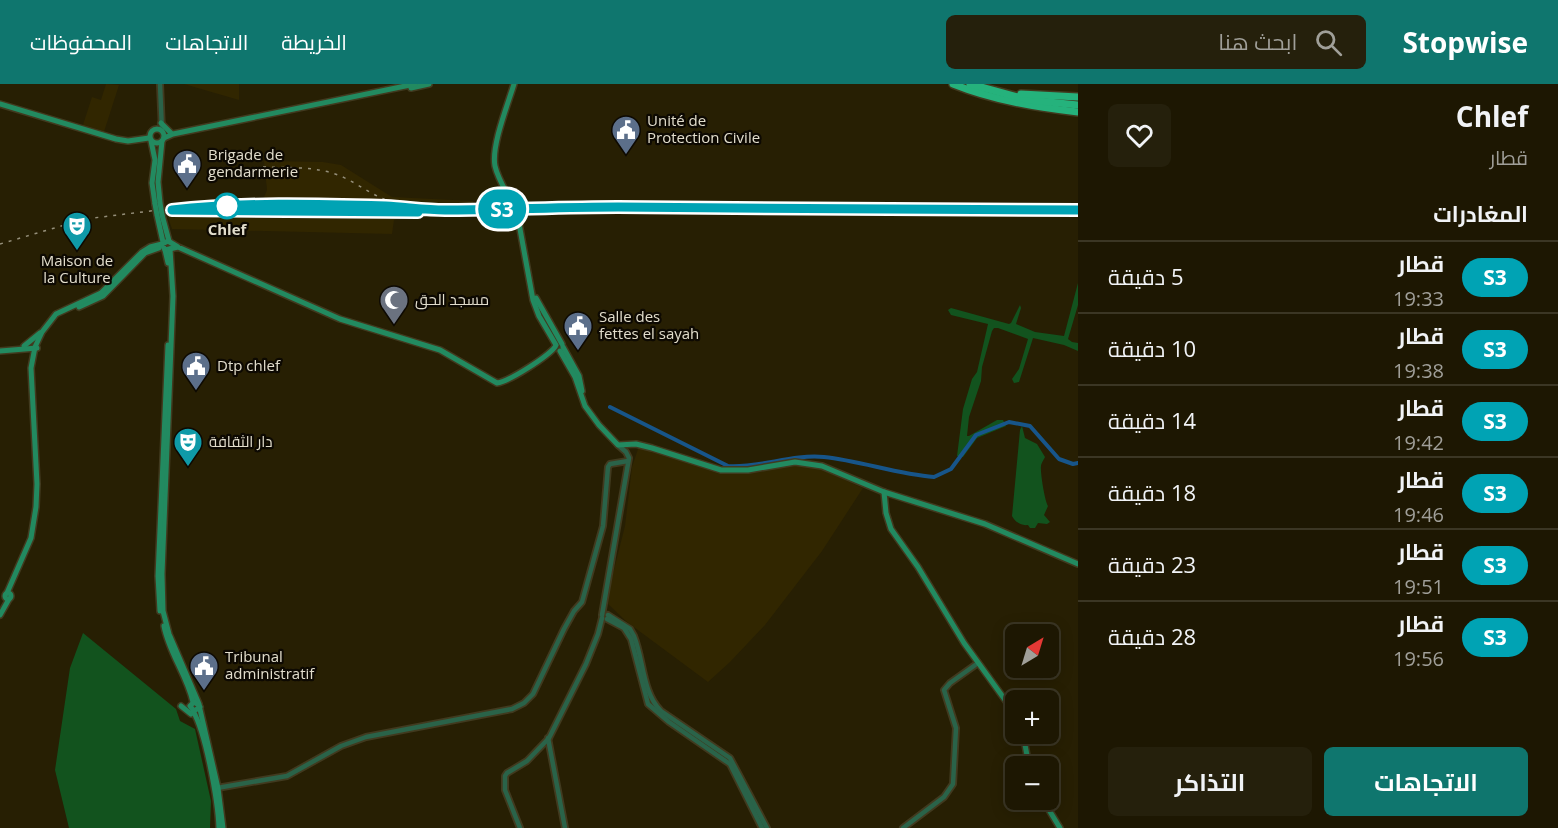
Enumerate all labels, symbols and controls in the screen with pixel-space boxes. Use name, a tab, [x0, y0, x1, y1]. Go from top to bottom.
search box	[946, 15, 1366, 69]
text: Stopwise	[1402, 23, 1528, 61]
text: ابحث هنا	[1218, 26, 1297, 56]
icon: search	[1312, 26, 1345, 59]
text: المحفوظات	[30, 28, 132, 56]
text: الاتجاهات	[165, 28, 248, 56]
text: الخريطة	[281, 28, 347, 56]
text: Chlef	[1456, 97, 1528, 135]
button: heart	[1108, 104, 1171, 167]
place label: Unité de Protection Civile	[647, 110, 760, 147]
public building icon: Unité de Protection Civile	[610, 114, 642, 156]
place label: Brigade de gendarmerie	[208, 144, 298, 181]
text: قطار	[1490, 144, 1528, 171]
public building icon: Brigade de gendarmerie	[171, 148, 203, 190]
line badge: S3	[475, 190, 529, 228]
marker: Chlef	[214, 193, 240, 219]
text: S3	[490, 195, 514, 223]
text: المغادرات	[1433, 198, 1528, 228]
theatre icon: Maison de la Culture	[61, 210, 93, 252]
place label: Chlef	[208, 219, 248, 239]
text: قطار	[1398, 248, 1444, 278]
place label: Maison de la Culture	[41, 250, 113, 287]
text: 5 دقيقة	[1108, 261, 1184, 291]
text: S3	[1483, 263, 1507, 291]
mosque icon: مسجد الحق	[378, 284, 410, 326]
text: 19:33	[1393, 285, 1444, 312]
place label: مسجد الحق	[415, 289, 489, 310]
place label: Salle des fettes el sayah	[599, 306, 699, 343]
public building icon: Salle des fettes el sayah	[562, 310, 594, 352]
text: قطار	[1398, 320, 1444, 350]
text: 10 دقيقة	[1108, 333, 1196, 363]
text: S3	[1483, 335, 1507, 363]
public building icon: Dtp chlef	[180, 350, 212, 392]
place label: Dtp chlef	[217, 355, 281, 375]
text: 19:38	[1393, 357, 1444, 384]
text: قطار	[1398, 392, 1444, 422]
text: 14 دقيقة	[1108, 405, 1196, 435]
text: S3	[1483, 407, 1507, 435]
theatre icon: دار الثقافة	[172, 426, 204, 468]
text: 19:42	[1393, 429, 1444, 456]
place label: دار الثقافة	[209, 431, 272, 451]
text: قطار	[1398, 464, 1444, 494]
text: 18 دقيقة	[1108, 477, 1196, 507]
text: S3	[1483, 479, 1507, 507]
text: 19:46	[1393, 501, 1444, 528]
text: قطار	[1398, 536, 1444, 566]
text: 23 دقيقة	[1108, 549, 1196, 579]
text: S3	[1483, 551, 1507, 579]
text: 19:51	[1393, 573, 1444, 600]
text: قطار	[1398, 608, 1444, 638]
text: 28 دقيقة	[1108, 621, 1196, 651]
text: S3	[1483, 623, 1507, 651]
north arrow	[1005, 624, 1059, 678]
map controls	[1005, 624, 1059, 810]
text: 19:56	[1393, 645, 1444, 672]
place label: Tribunal administratif	[225, 646, 315, 683]
public building icon: Tribunal administratif	[188, 650, 220, 692]
button: +	[1005, 690, 1059, 744]
button: التذاكر	[1108, 747, 1312, 816]
button: الاتجاهات	[1324, 747, 1528, 816]
button: −	[1005, 756, 1059, 810]

